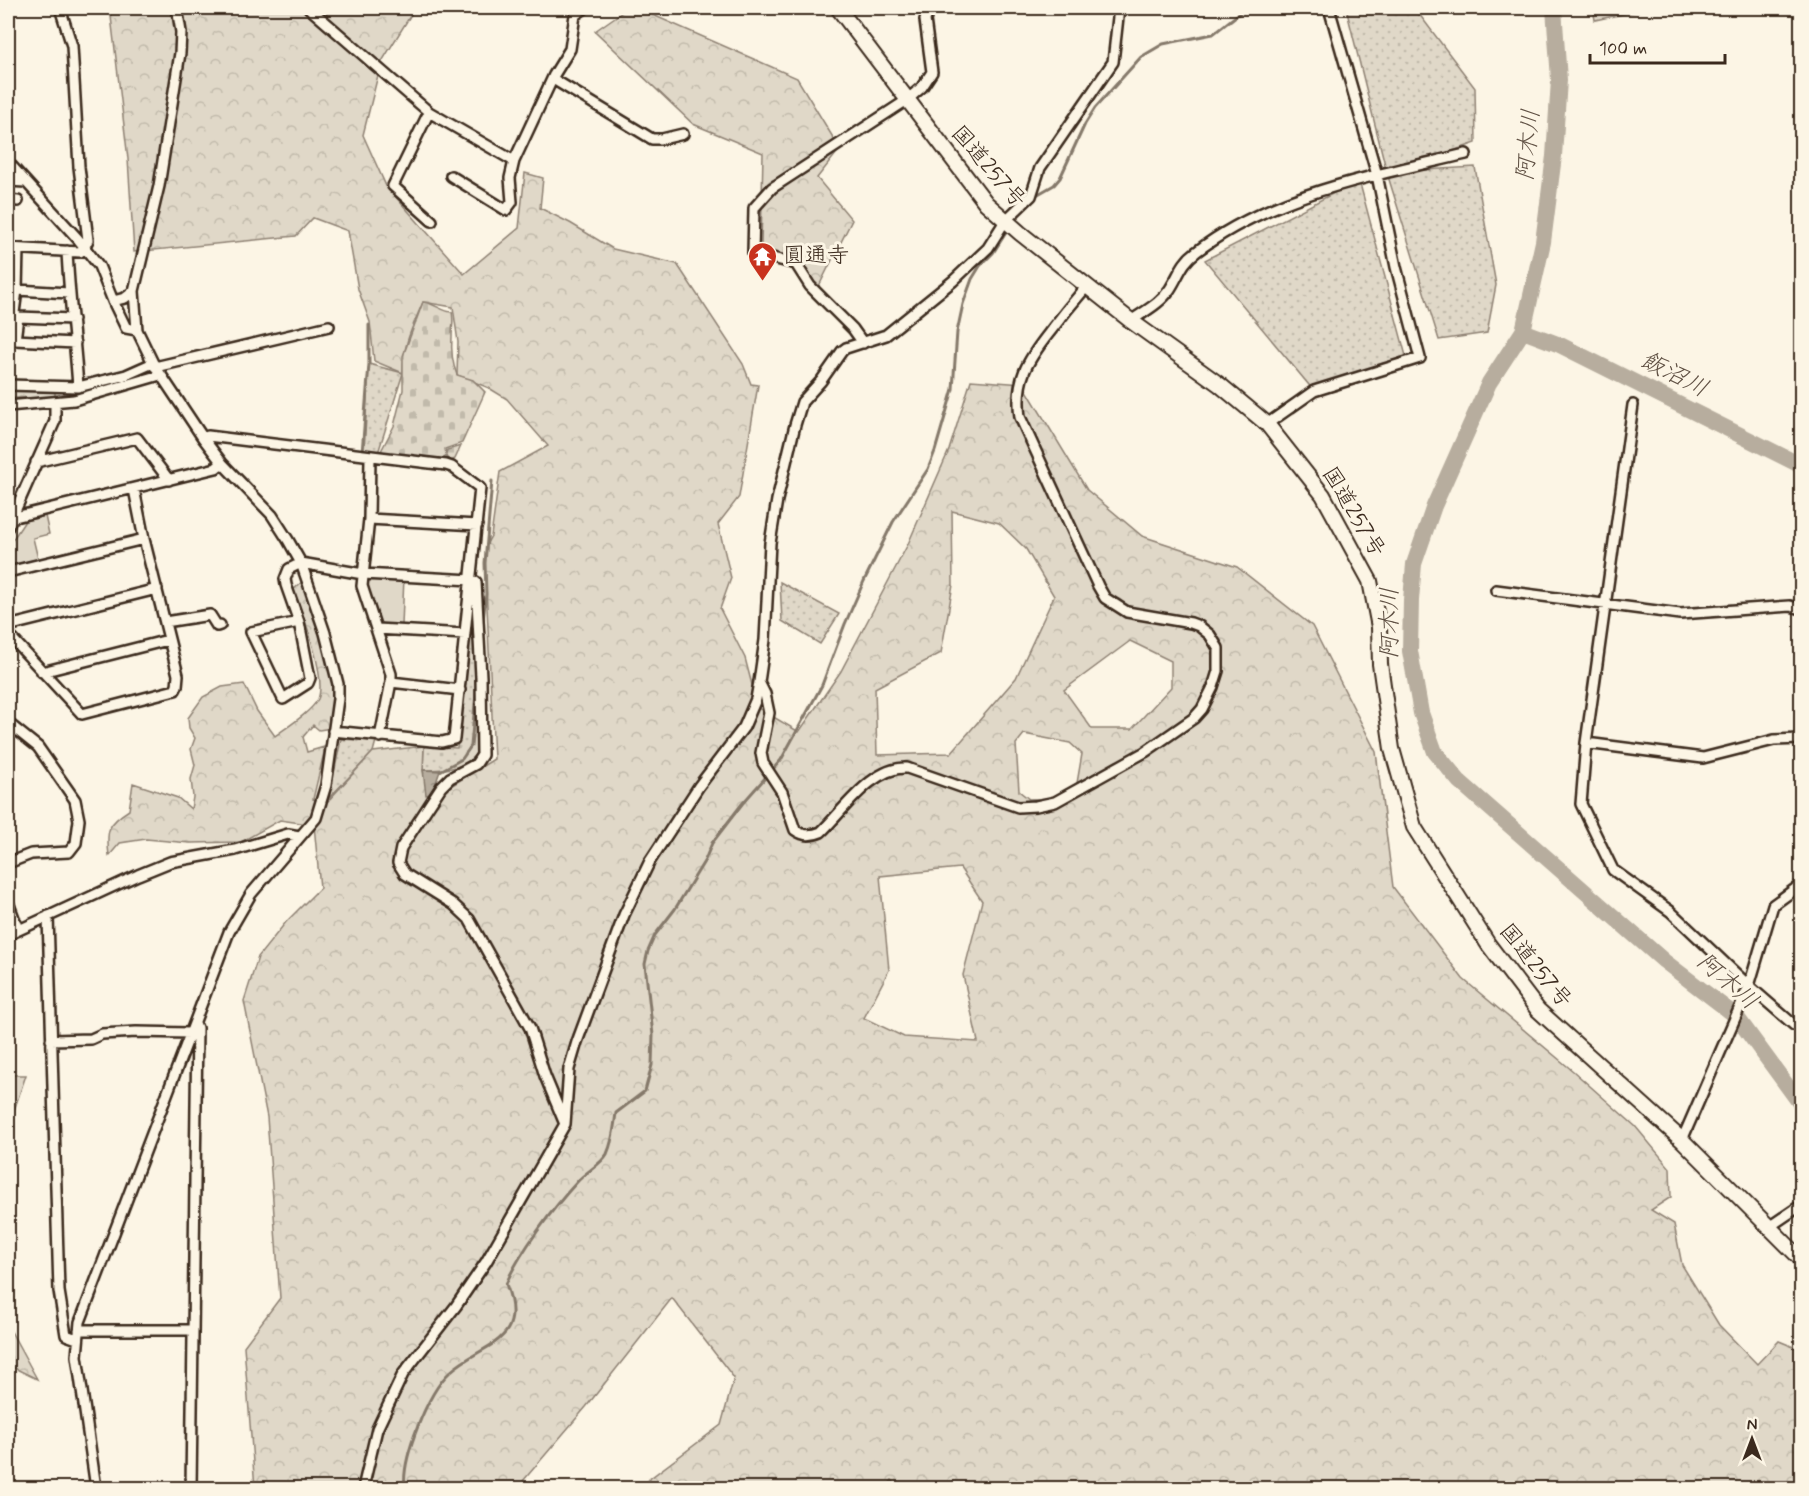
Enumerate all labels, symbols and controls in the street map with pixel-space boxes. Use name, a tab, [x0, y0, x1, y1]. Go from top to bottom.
scale bar	[1590, 27, 1725, 65]
text: 100 m	[1599, 37, 1647, 61]
water label: 阿木川	[1510, 108, 1548, 182]
street label: 国道257号	[944, 120, 1032, 214]
temple icon: 圓通寺	[746, 240, 778, 282]
place label: 圓通寺	[783, 242, 849, 270]
water label: 飯沼川	[1635, 345, 1713, 405]
street label: 国道257号	[1315, 462, 1391, 562]
water label: 阿木川	[1375, 587, 1406, 659]
street label: 国道257号	[1492, 918, 1578, 1014]
water label: 阿木川	[1690, 947, 1764, 1017]
north arrow	[1722, 1409, 1782, 1469]
text: N	[1747, 1415, 1757, 1436]

